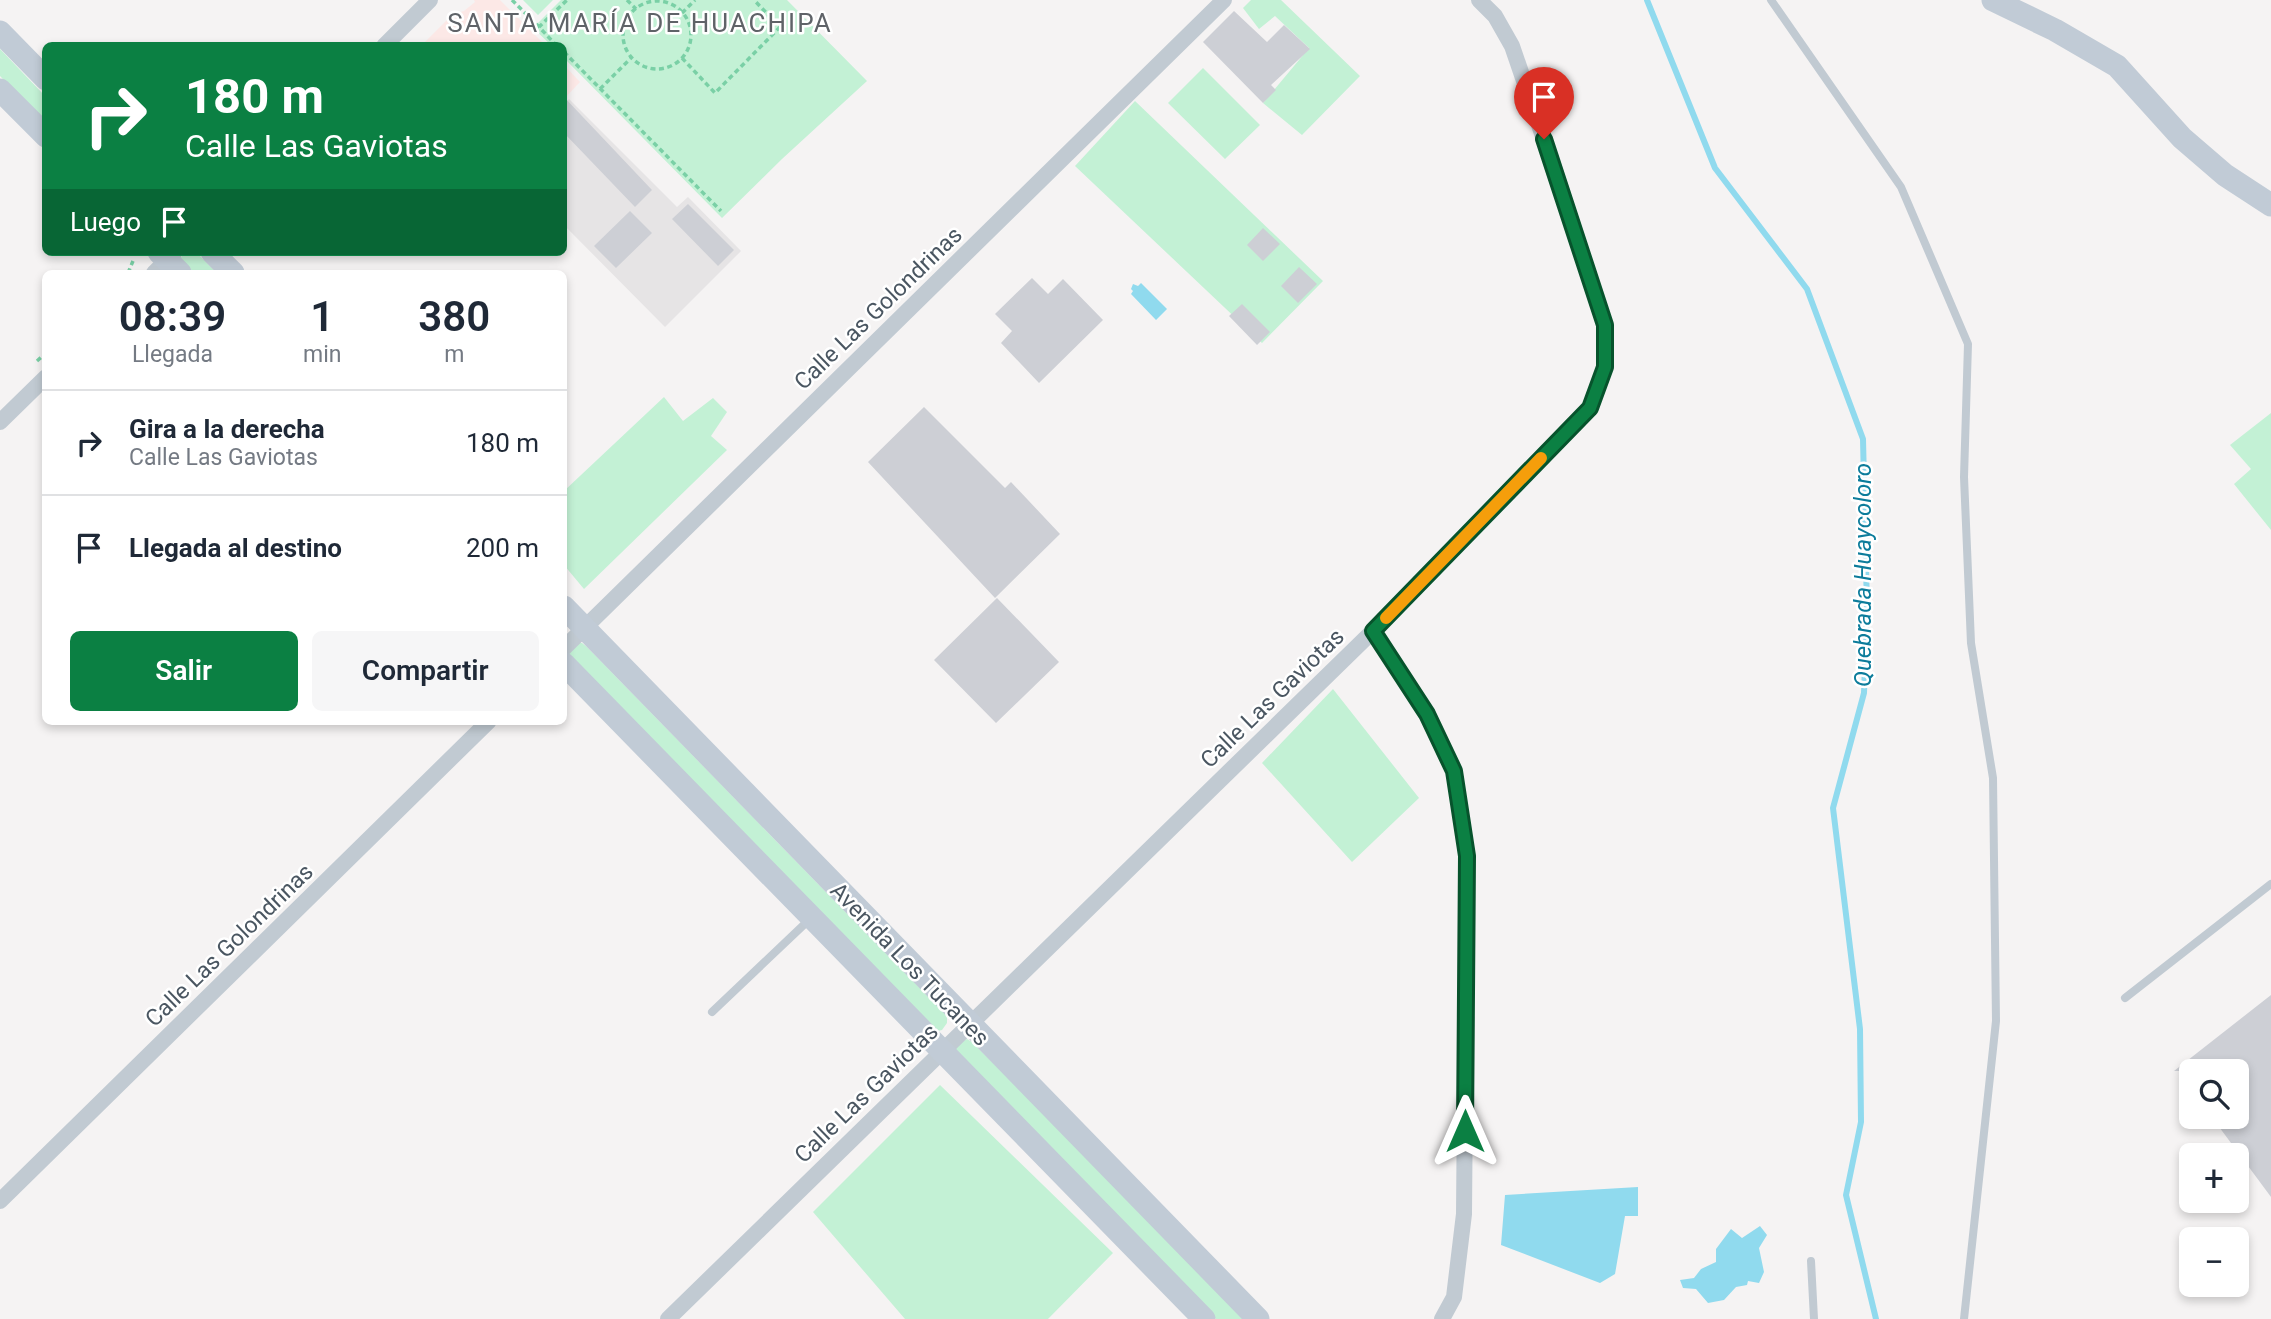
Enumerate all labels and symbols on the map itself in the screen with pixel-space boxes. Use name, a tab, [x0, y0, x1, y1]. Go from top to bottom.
district label: SANTA MARÍA DE HUACHIPA	[447, 8, 833, 38]
pin	[1514, 67, 1574, 139]
street label: Calle Las Golondrinas	[789, 221, 968, 395]
water label: Quebrada Huaycoloro	[1849, 463, 1877, 687]
street label: Calle Las Gaviotas	[1195, 623, 1350, 774]
street label: Calle Las Golondrinas	[140, 858, 319, 1032]
street label: Avenida Los Tucanes	[825, 877, 995, 1052]
street label: Calle Las Gaviotas	[789, 1018, 944, 1169]
position arrow	[1428, 1094, 1502, 1168]

